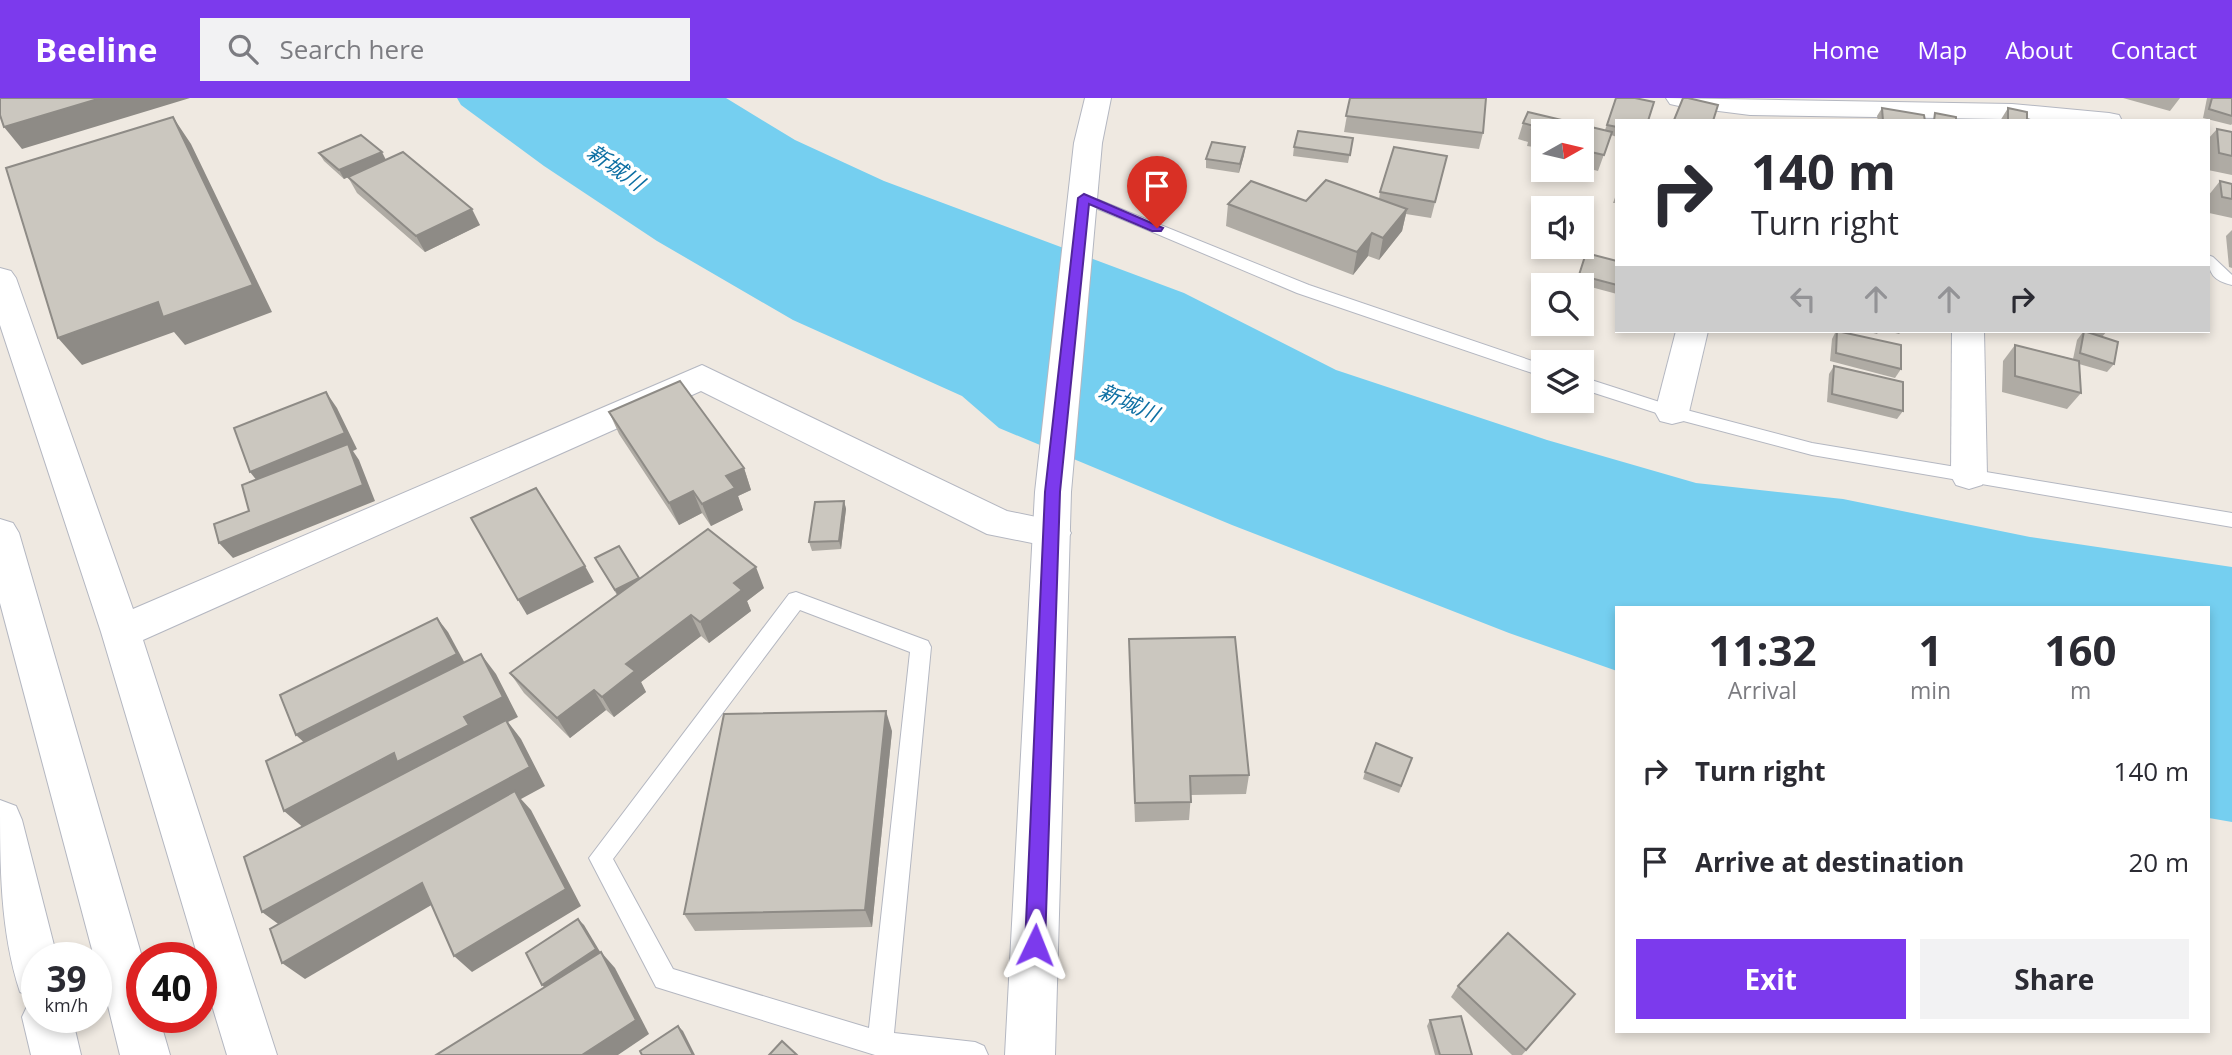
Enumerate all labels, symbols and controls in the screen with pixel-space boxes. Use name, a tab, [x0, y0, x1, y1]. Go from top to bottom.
search box	[200, 18, 690, 81]
text: Beeline	[35, 27, 158, 72]
icon: search	[224, 30, 262, 68]
text: Search here	[280, 31, 424, 67]
text: Home	[1812, 33, 1880, 66]
text: Map	[1918, 33, 1967, 66]
text: About	[2005, 33, 2073, 66]
text: Contact	[2111, 33, 2197, 66]
north arrow	[1531, 119, 1594, 182]
map controls	[1531, 119, 1594, 413]
water label: 新城川	[582, 137, 651, 198]
text: 140 m	[1751, 138, 1896, 204]
icon: right	[1636, 147, 1727, 238]
pin	[1127, 156, 1187, 228]
icon: arrive	[1138, 167, 1176, 205]
button: sound	[1531, 196, 1594, 259]
text: Turn right	[1751, 201, 1899, 244]
button: search	[1531, 273, 1594, 336]
icon: left	[1784, 280, 1822, 318]
icon: ahead	[1857, 280, 1895, 318]
icon: ahead	[1930, 280, 1968, 318]
icon: right	[2003, 280, 2041, 318]
button: layers	[1531, 350, 1594, 413]
water label: 新城川	[1095, 376, 1165, 428]
text: 11:32	[1708, 621, 1816, 678]
text: 1	[1918, 621, 1943, 678]
text: 160	[2045, 621, 2117, 678]
text: Arrival	[1728, 674, 1797, 706]
text: min	[1910, 674, 1951, 706]
text: m	[2070, 674, 2091, 706]
icon: right	[1636, 752, 1674, 790]
text: Turn right	[1695, 753, 1826, 789]
text: 140 m	[2114, 753, 2189, 789]
icon: arrive	[1636, 843, 1674, 881]
text: Arrive at destination	[1695, 844, 1964, 880]
text: 20 m	[2128, 844, 2189, 880]
position arrow	[998, 908, 1072, 982]
button: Exit	[1636, 939, 1906, 1019]
button: Share	[1920, 939, 2189, 1019]
speed limit sign: 40	[126, 942, 217, 1033]
text: 39	[46, 955, 87, 1002]
text: km/h	[45, 993, 88, 1017]

